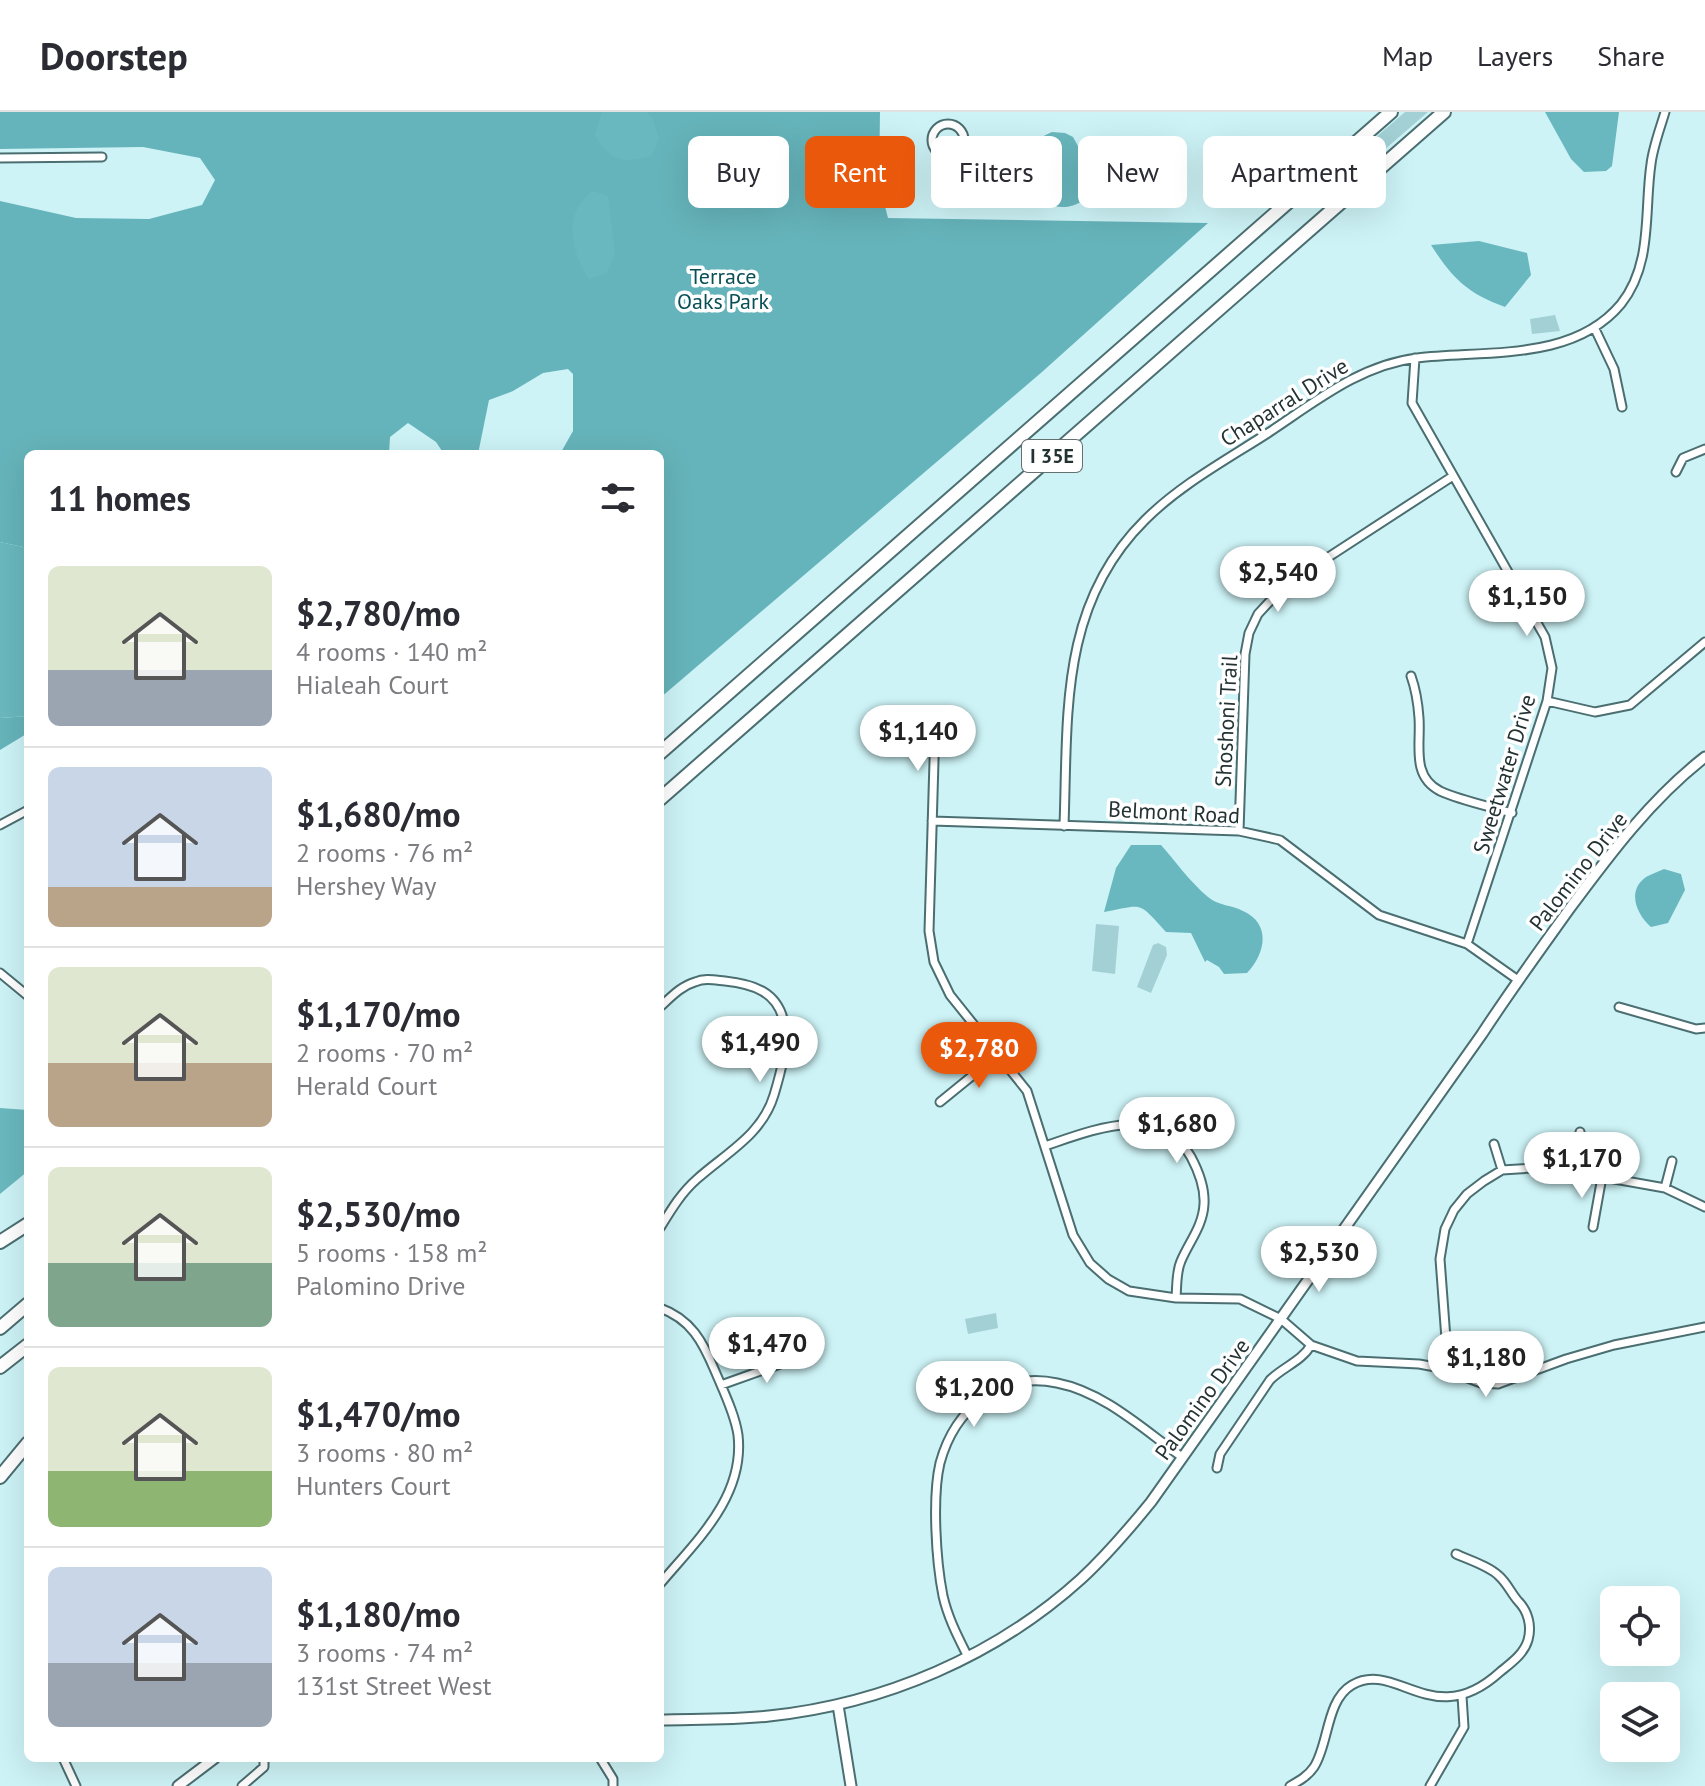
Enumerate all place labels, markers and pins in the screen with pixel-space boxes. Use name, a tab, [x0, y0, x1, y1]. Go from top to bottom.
pin: $2,540	[1213, 546, 1343, 614]
pin: $1,150	[1462, 570, 1592, 638]
pin: $1,140	[853, 705, 983, 773]
pin: $1,490	[695, 1016, 825, 1084]
pin: $2,780	[914, 1022, 1044, 1090]
pin: $1,680	[1112, 1097, 1242, 1165]
pin: $1,170	[1517, 1132, 1647, 1200]
pin: $2,530	[1254, 1226, 1384, 1294]
pin: $1,470	[702, 1317, 832, 1385]
pin: $1,180	[1421, 1331, 1551, 1399]
pin: $1,200	[909, 1361, 1039, 1429]

